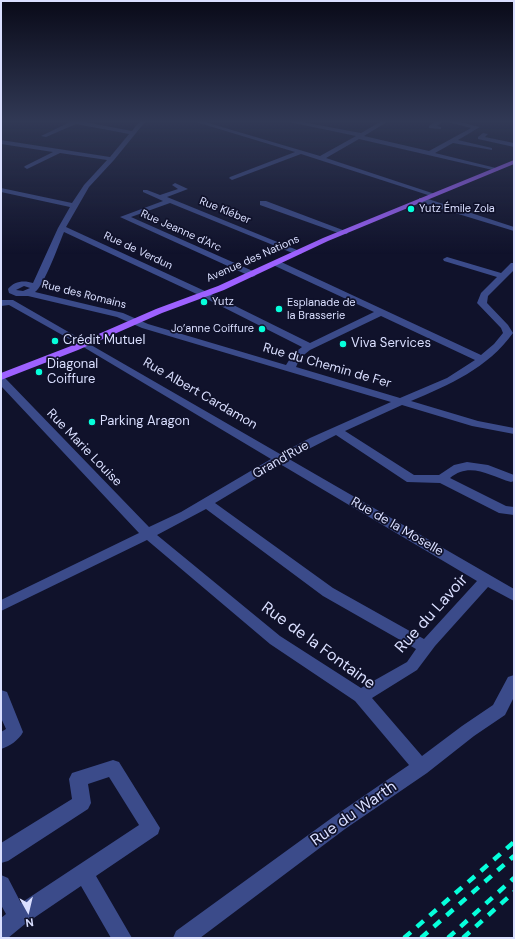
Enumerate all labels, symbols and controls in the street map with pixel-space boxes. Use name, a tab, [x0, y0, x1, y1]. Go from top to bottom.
street label: Rue Kléber	[197, 195, 253, 227]
place label: Yutz Émile Zola	[419, 202, 495, 216]
marker: Yutz Émile Zola	[406, 204, 416, 214]
street label: Rue Jeanne d'Arc	[139, 207, 223, 255]
street label: Rue de Verdun	[102, 229, 174, 273]
street label: Avenue des Nations	[204, 233, 302, 285]
street label: Rue des Romains	[40, 278, 128, 312]
place label: Yutz	[212, 295, 234, 309]
place label: Esplanade de la Brasserie	[287, 296, 356, 322]
marker: Yutz	[199, 297, 209, 307]
marker: Esplanade de la Brasserie	[274, 304, 284, 314]
place label: Jo’anne Coiffure	[171, 322, 254, 336]
marker: Jo’anne Coiffure	[257, 324, 267, 334]
place label: Crédit Mutuel	[63, 333, 145, 349]
marker: Crédit Mutuel	[50, 336, 60, 346]
place label: Viva Services	[351, 336, 431, 352]
marker: Viva Services	[338, 339, 348, 349]
street label: Rue du Chemin de Fer	[261, 340, 393, 392]
street label: Rue Albert Cardamon	[140, 355, 260, 433]
place label: Diagonal Coiffure	[47, 357, 98, 388]
marker: Diagonal Coiffure	[34, 367, 44, 377]
street label: Rue Marie Louise	[43, 406, 125, 490]
place label: Parking Aragon	[100, 414, 190, 430]
marker: Parking Aragon	[87, 417, 97, 427]
street label: Grand'Rue	[250, 438, 312, 482]
street label: Rue de la Moselle	[348, 494, 446, 560]
street label: Rue du Lavoir	[392, 571, 472, 657]
street label: Rue de la Fontaine	[257, 598, 379, 694]
street label: Rue du Warth	[307, 777, 401, 851]
north arrow	[8, 891, 48, 931]
text: N	[25, 915, 35, 930]

